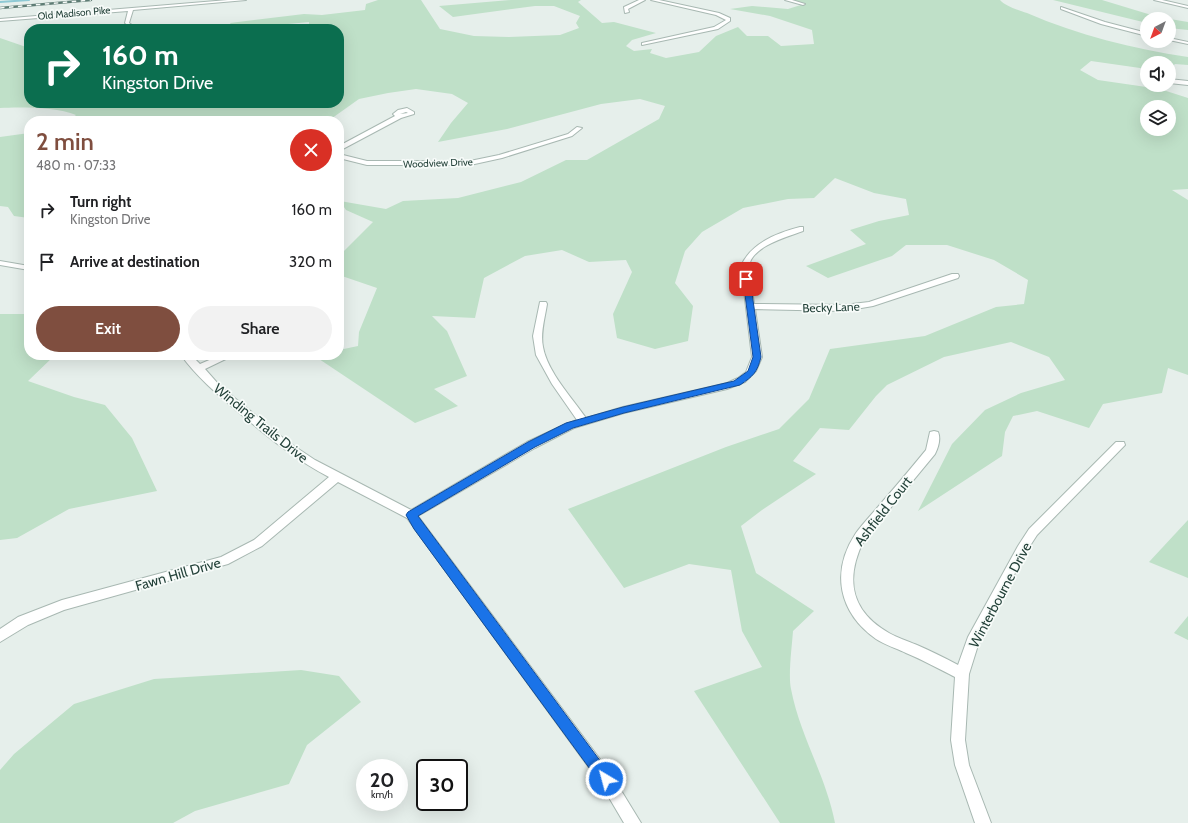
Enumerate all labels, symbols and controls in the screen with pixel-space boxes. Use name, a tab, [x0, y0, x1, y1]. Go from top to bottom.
street label: Old Madison Pike	[37, 3, 111, 23]
north arrow	[1140, 12, 1176, 48]
map controls	[1140, 12, 1176, 136]
text: 160 m	[102, 38, 178, 72]
icon: right	[36, 40, 88, 92]
button: sound	[1140, 56, 1176, 92]
text: Kingston Drive	[102, 72, 213, 94]
button: layers	[1140, 100, 1176, 136]
text: 2 min	[36, 127, 94, 156]
button: close	[290, 129, 332, 171]
street label: Woodview Drive	[403, 155, 473, 171]
text: 480 m · 07:33	[36, 157, 116, 173]
text: Turn right	[70, 193, 131, 211]
icon: right	[36, 199, 58, 221]
text: 160 m	[292, 201, 332, 219]
text: Kingston Drive	[70, 211, 150, 227]
icon: arrive	[36, 251, 58, 273]
text: Arrive at destination	[70, 253, 200, 271]
text: 320 m	[289, 253, 332, 271]
pin	[729, 262, 763, 296]
icon: arrive	[735, 268, 757, 290]
street label: Becky Lane	[802, 299, 860, 315]
button: Exit	[36, 306, 180, 352]
button: Share	[188, 306, 332, 352]
street label: Winding Trails Drive	[210, 379, 312, 467]
street label: Ashfield Court	[850, 472, 916, 549]
street label: Winterbourne Drive	[965, 539, 1035, 651]
street label: Fawn Hill Drive	[133, 553, 223, 595]
position arrow	[585, 758, 627, 800]
speed limit sign: 30	[416, 759, 468, 811]
text: 20	[370, 768, 394, 792]
text: km/h	[371, 788, 393, 801]

